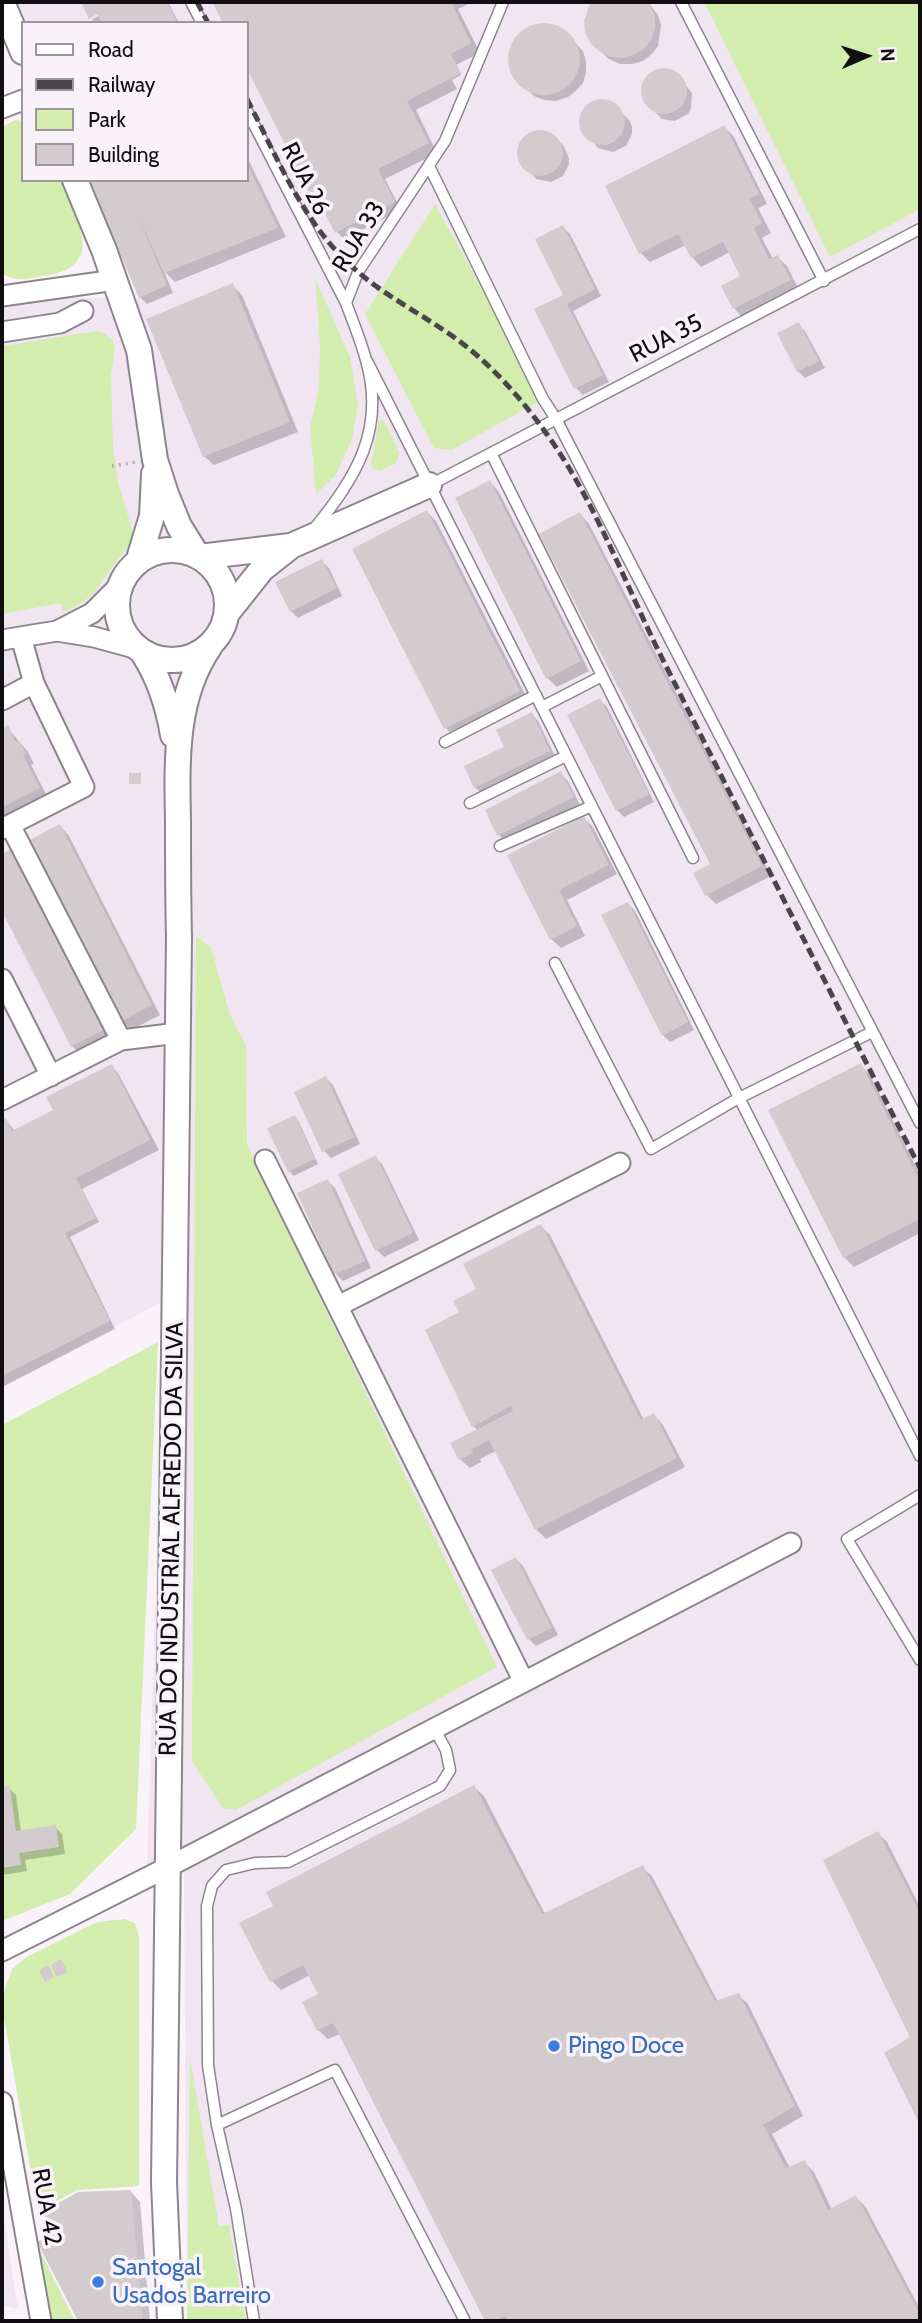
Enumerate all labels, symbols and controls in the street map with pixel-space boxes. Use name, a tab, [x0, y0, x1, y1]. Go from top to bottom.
legend	[21, 21, 248, 182]
north arrow	[831, 21, 901, 91]
text: Road	[88, 37, 134, 62]
text: N	[876, 48, 899, 62]
text: Railway	[88, 72, 155, 97]
text: Park	[88, 107, 126, 132]
street label: RUA 26	[274, 138, 336, 220]
text: Building	[88, 142, 159, 167]
street label: RUA 33	[327, 196, 391, 278]
street label: RUA 35	[625, 309, 707, 369]
street label: RUA DO INDUSTRIAL ALFREDO DA SILVA	[154, 1322, 190, 1756]
place label: Pingo Doce	[568, 2032, 684, 2060]
marker: Pingo Doce	[546, 2038, 562, 2054]
street label: RUA 42	[25, 2166, 67, 2248]
place label: Santogal Usados Barreiro	[112, 2254, 271, 2310]
marker: Santogal Usados Barreiro	[90, 2274, 106, 2290]

